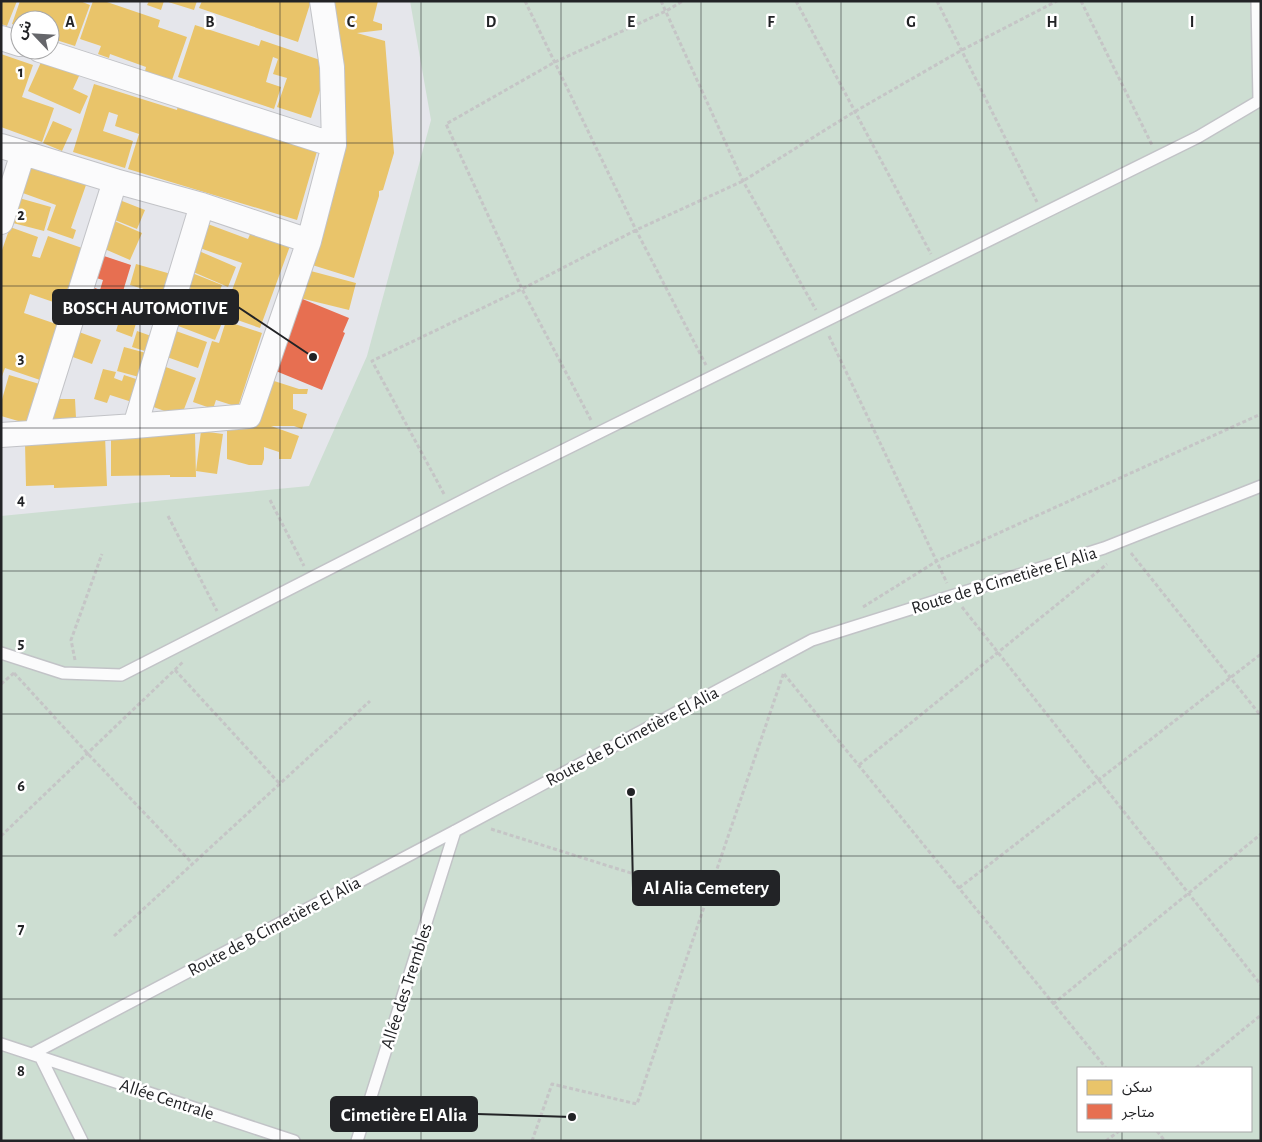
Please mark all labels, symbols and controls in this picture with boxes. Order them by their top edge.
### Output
north arrow [10,10,60,60]
text: A [65,14,75,30]
text: B [205,14,215,30]
text: C [347,14,356,30]
text: D [486,14,497,30]
text: E [627,14,635,30]
text: F [767,14,775,30]
text: G [906,14,916,30]
text: H [1046,14,1058,30]
text: I [1190,14,1194,30]
text: ش [14,18,35,42]
text: 1 [18,64,24,80]
text: 2 [17,207,25,223]
callout: BOSCH AUTOMOTIVE [53,290,238,324]
text: BOSCH AUTOMOTIVE [62,299,228,318]
text: 3 [18,350,25,366]
text: 4 [17,492,25,508]
street label: Route de B Cimetière El Alia [909,544,1099,618]
text: 5 [18,635,25,651]
street label: Route de B Cimetière El Alia [543,684,722,790]
text: 6 [17,778,25,794]
callout: Al Alia Cemetery [633,871,779,905]
street label: Route de B Cimetière El Alia [185,874,364,980]
text: Al Alia Cemetery [643,879,770,898]
text: 7 [18,921,25,937]
street label: Allée des Trembles [378,921,436,1051]
text: 8 [17,1063,25,1079]
legend [1077,1067,1252,1132]
street label: Allée Centrale [117,1076,216,1124]
text: سكن [1122,1080,1153,1096]
callout: Cimetière El Alia [331,1097,477,1131]
text: متاجر [1121,1105,1155,1121]
text: Cimetière El Alia [341,1106,467,1125]

